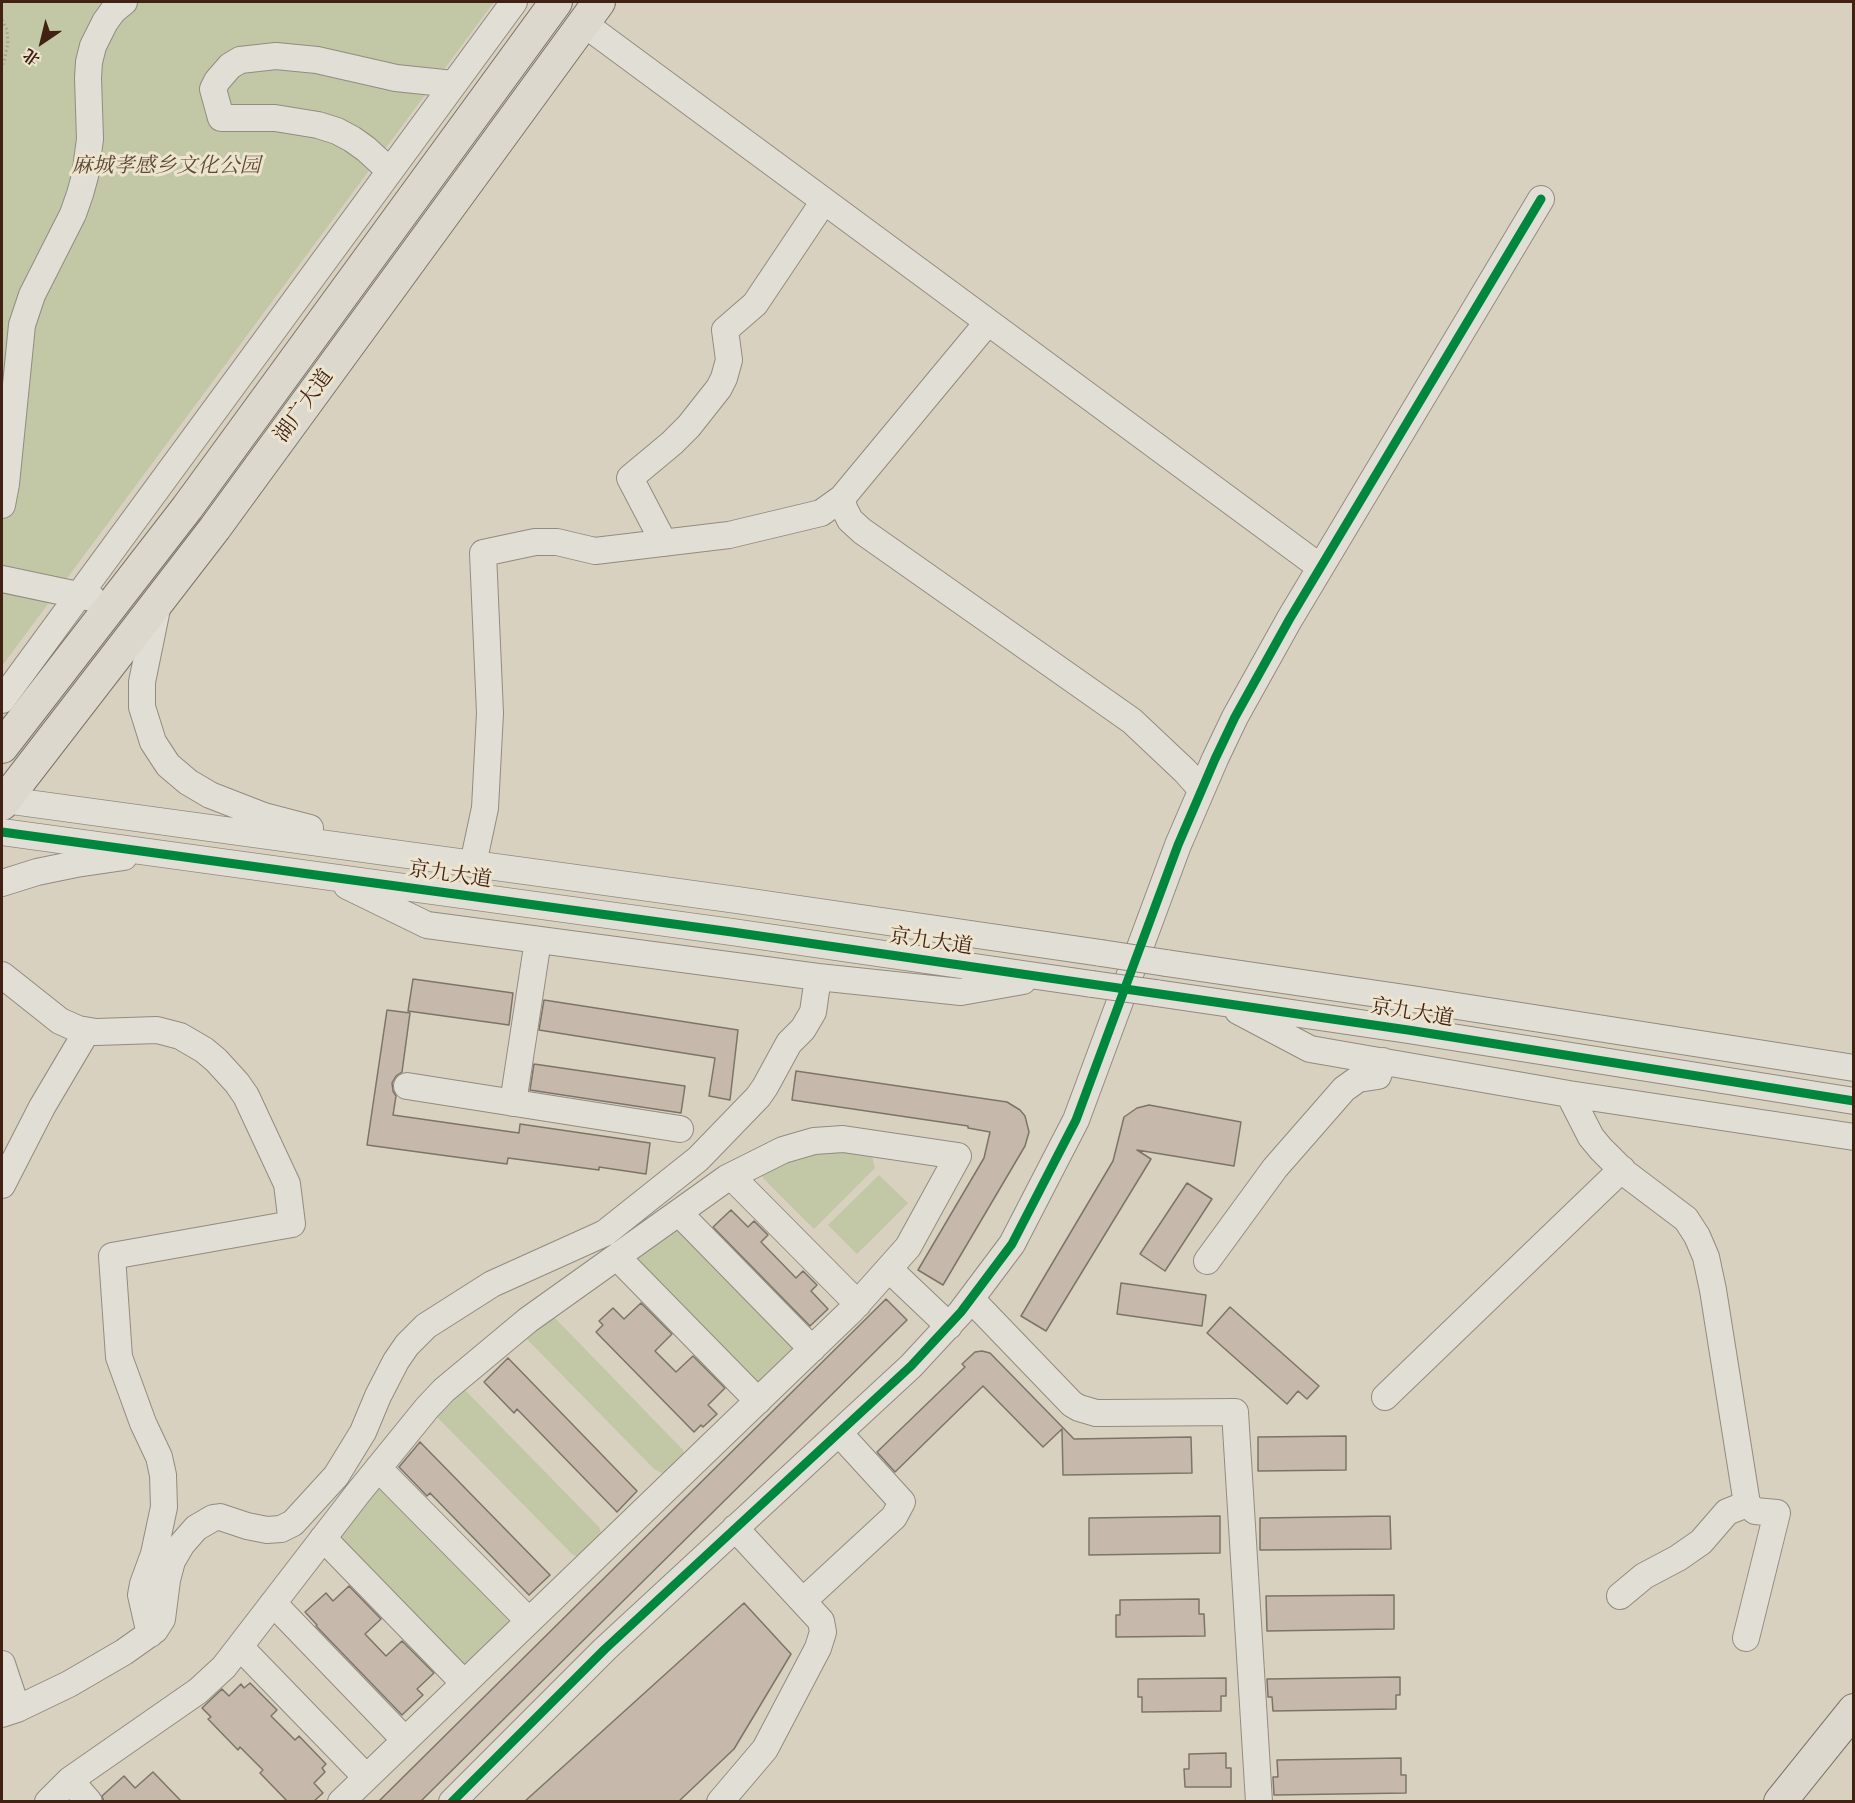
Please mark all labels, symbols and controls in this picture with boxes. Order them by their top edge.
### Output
north arrow [12,12,72,72]
text: 北 [19,44,44,70]
park label: 麻城孝感乡文化公园 [72,153,260,179]
street label: 湖广大道 [269,365,339,447]
street label: 京九大道 [407,857,493,893]
street label: 京九大道 [888,924,974,960]
street label: 京九大道 [1369,994,1455,1032]

